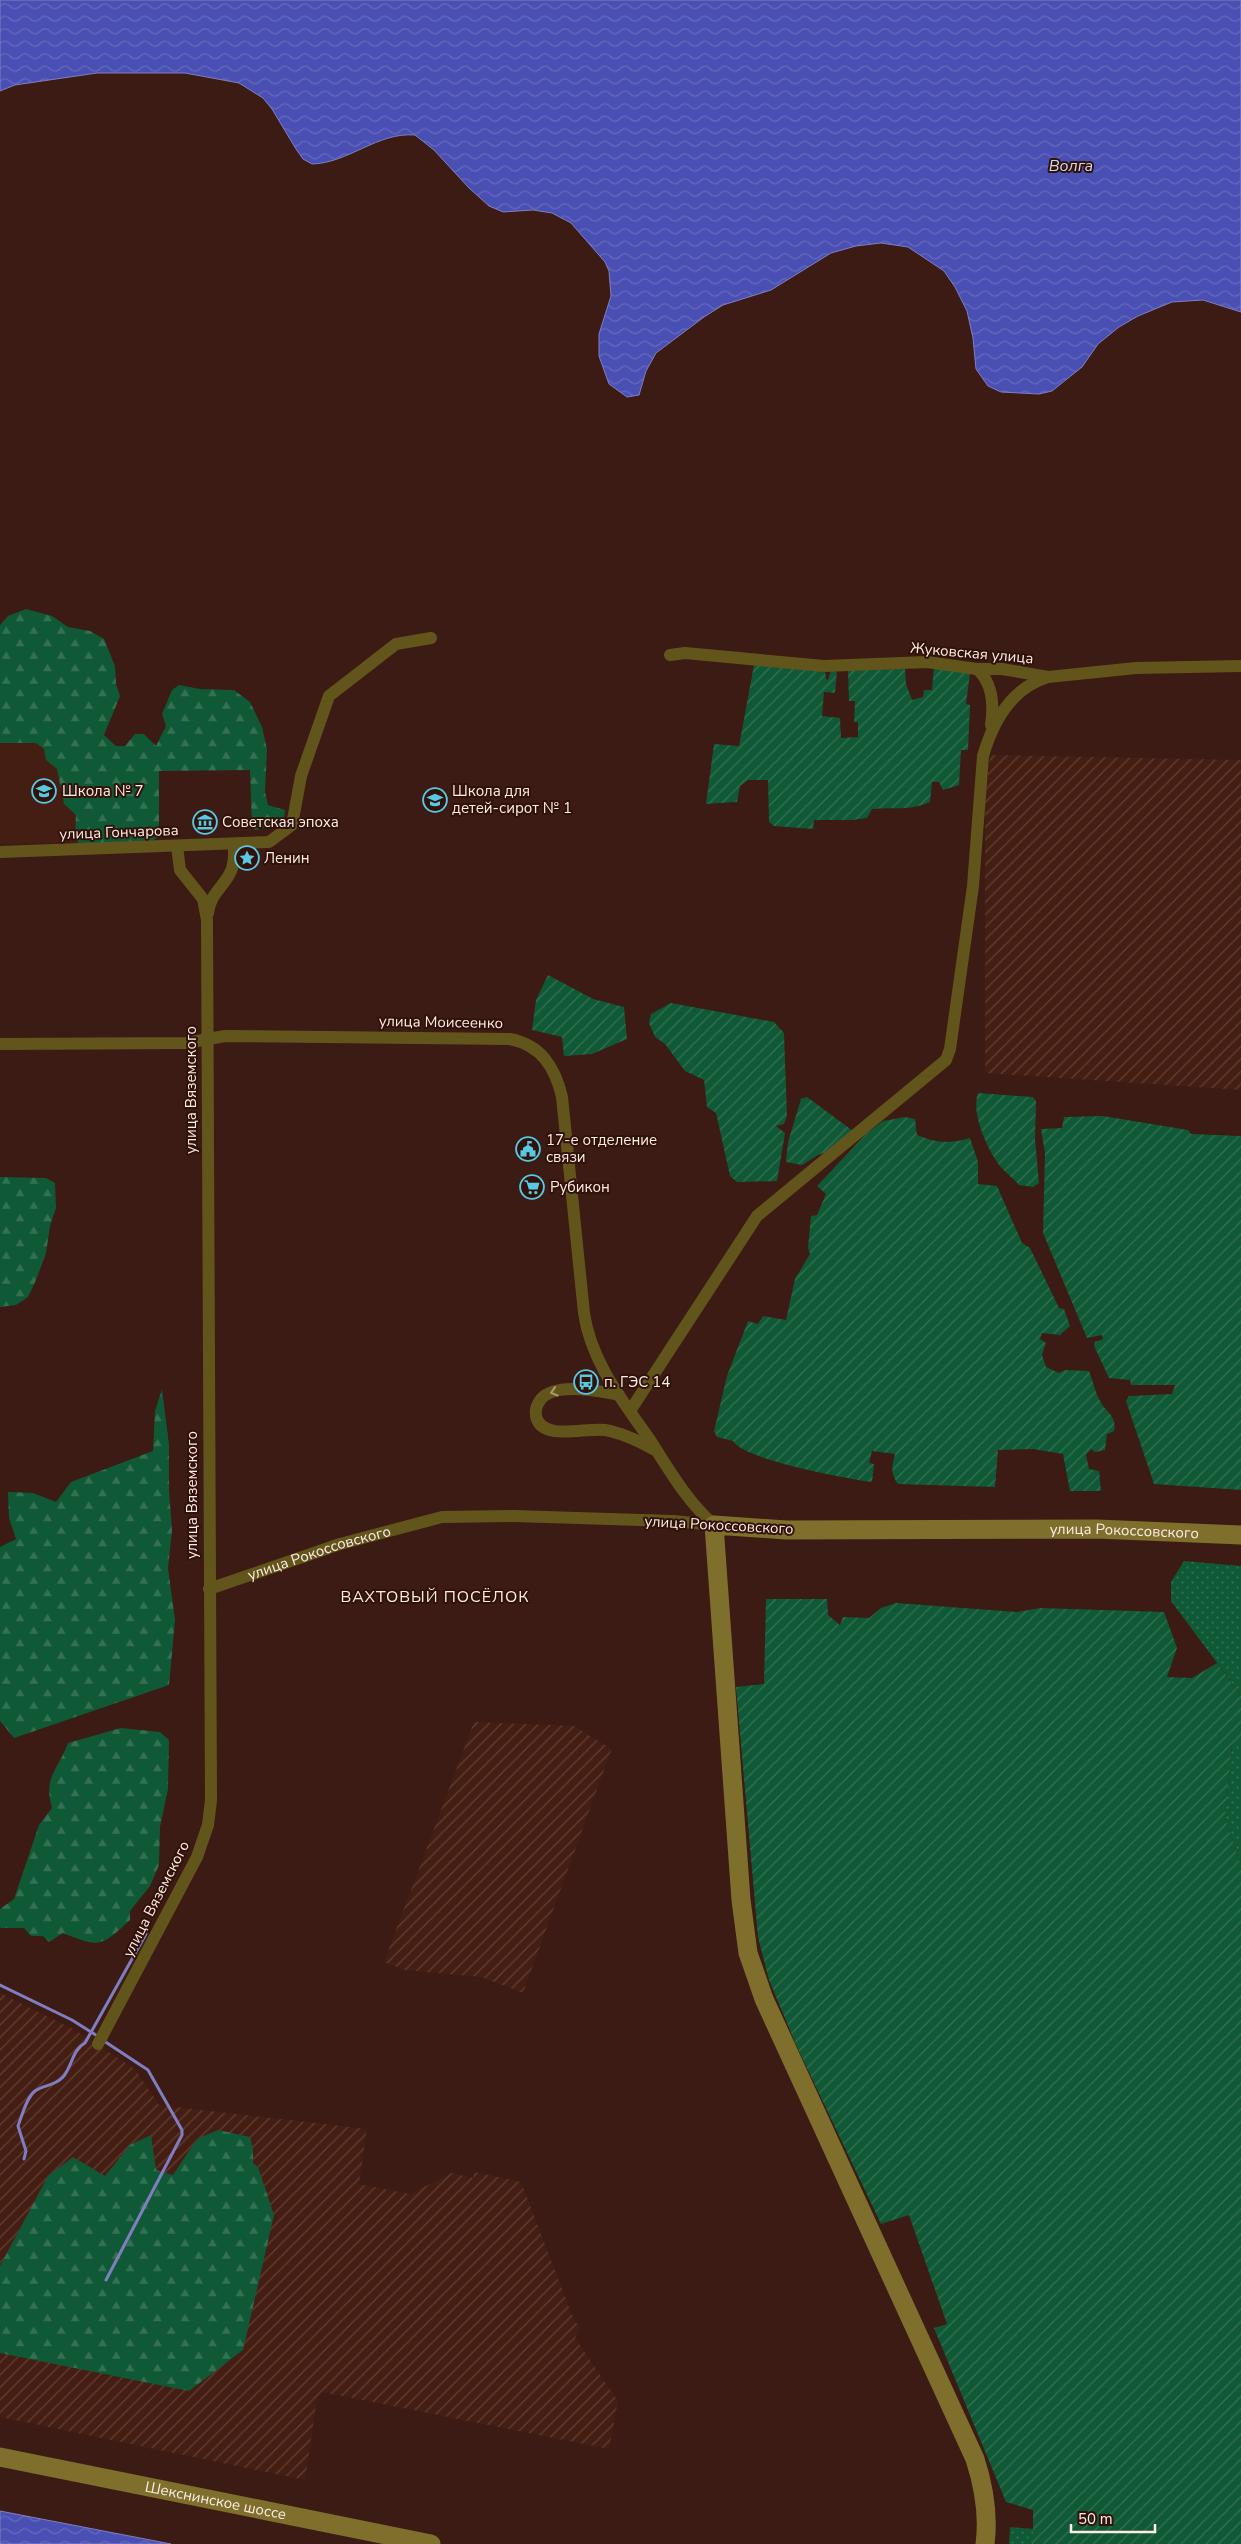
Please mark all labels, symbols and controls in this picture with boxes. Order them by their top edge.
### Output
water label: Волга [1049,155,1093,177]
street label: Жуковская улица [910,638,1034,668]
school or university icon: Школа № 7 [31,778,57,804]
place label: Школа № 7 [62,781,144,801]
place label: Школа для детей-сирот № 1 [452,781,572,818]
school or university icon: Школа для детей-сирот № 1 [422,787,448,813]
museum icon: Советская эпоха [192,809,218,835]
place label: Советская эпоха [222,812,339,832]
street label: улица Гончарова [59,820,179,844]
place icon: Ленин [234,845,260,871]
place label: Ленин [264,848,310,868]
street label: улица Моисеенко [379,1011,503,1033]
street label: улица Вяземского [181,1026,201,1154]
place label: 17-е отделение связи [546,1130,657,1167]
public building icon: 17-е отделение связи [515,1136,541,1162]
supermarket icon: Рубикон [519,1174,545,1200]
place label: Рубикон [550,1177,610,1197]
bus stop icon: п. ГЭС 14 [573,1369,599,1395]
place label: п. ГЭС 14 [604,1372,670,1392]
one-way arrow [550,1387,559,1397]
street label: улица Вяземского [182,1431,202,1559]
street label: улица Рокоссовского [644,1511,794,1539]
street label: улица Рокоссовского [1050,1519,1199,1543]
street label: улица Рокоссовского [245,1521,393,1585]
district label: ВАХТОВЫЙ ПОСЁЛОК [341,1586,530,1608]
street label: улица Вяземского [118,1837,194,1961]
street label: Шекснинское шоссе [143,2477,288,2525]
scale bar [1071,2502,1155,2534]
text: 50 m [1078,2509,1113,2529]

